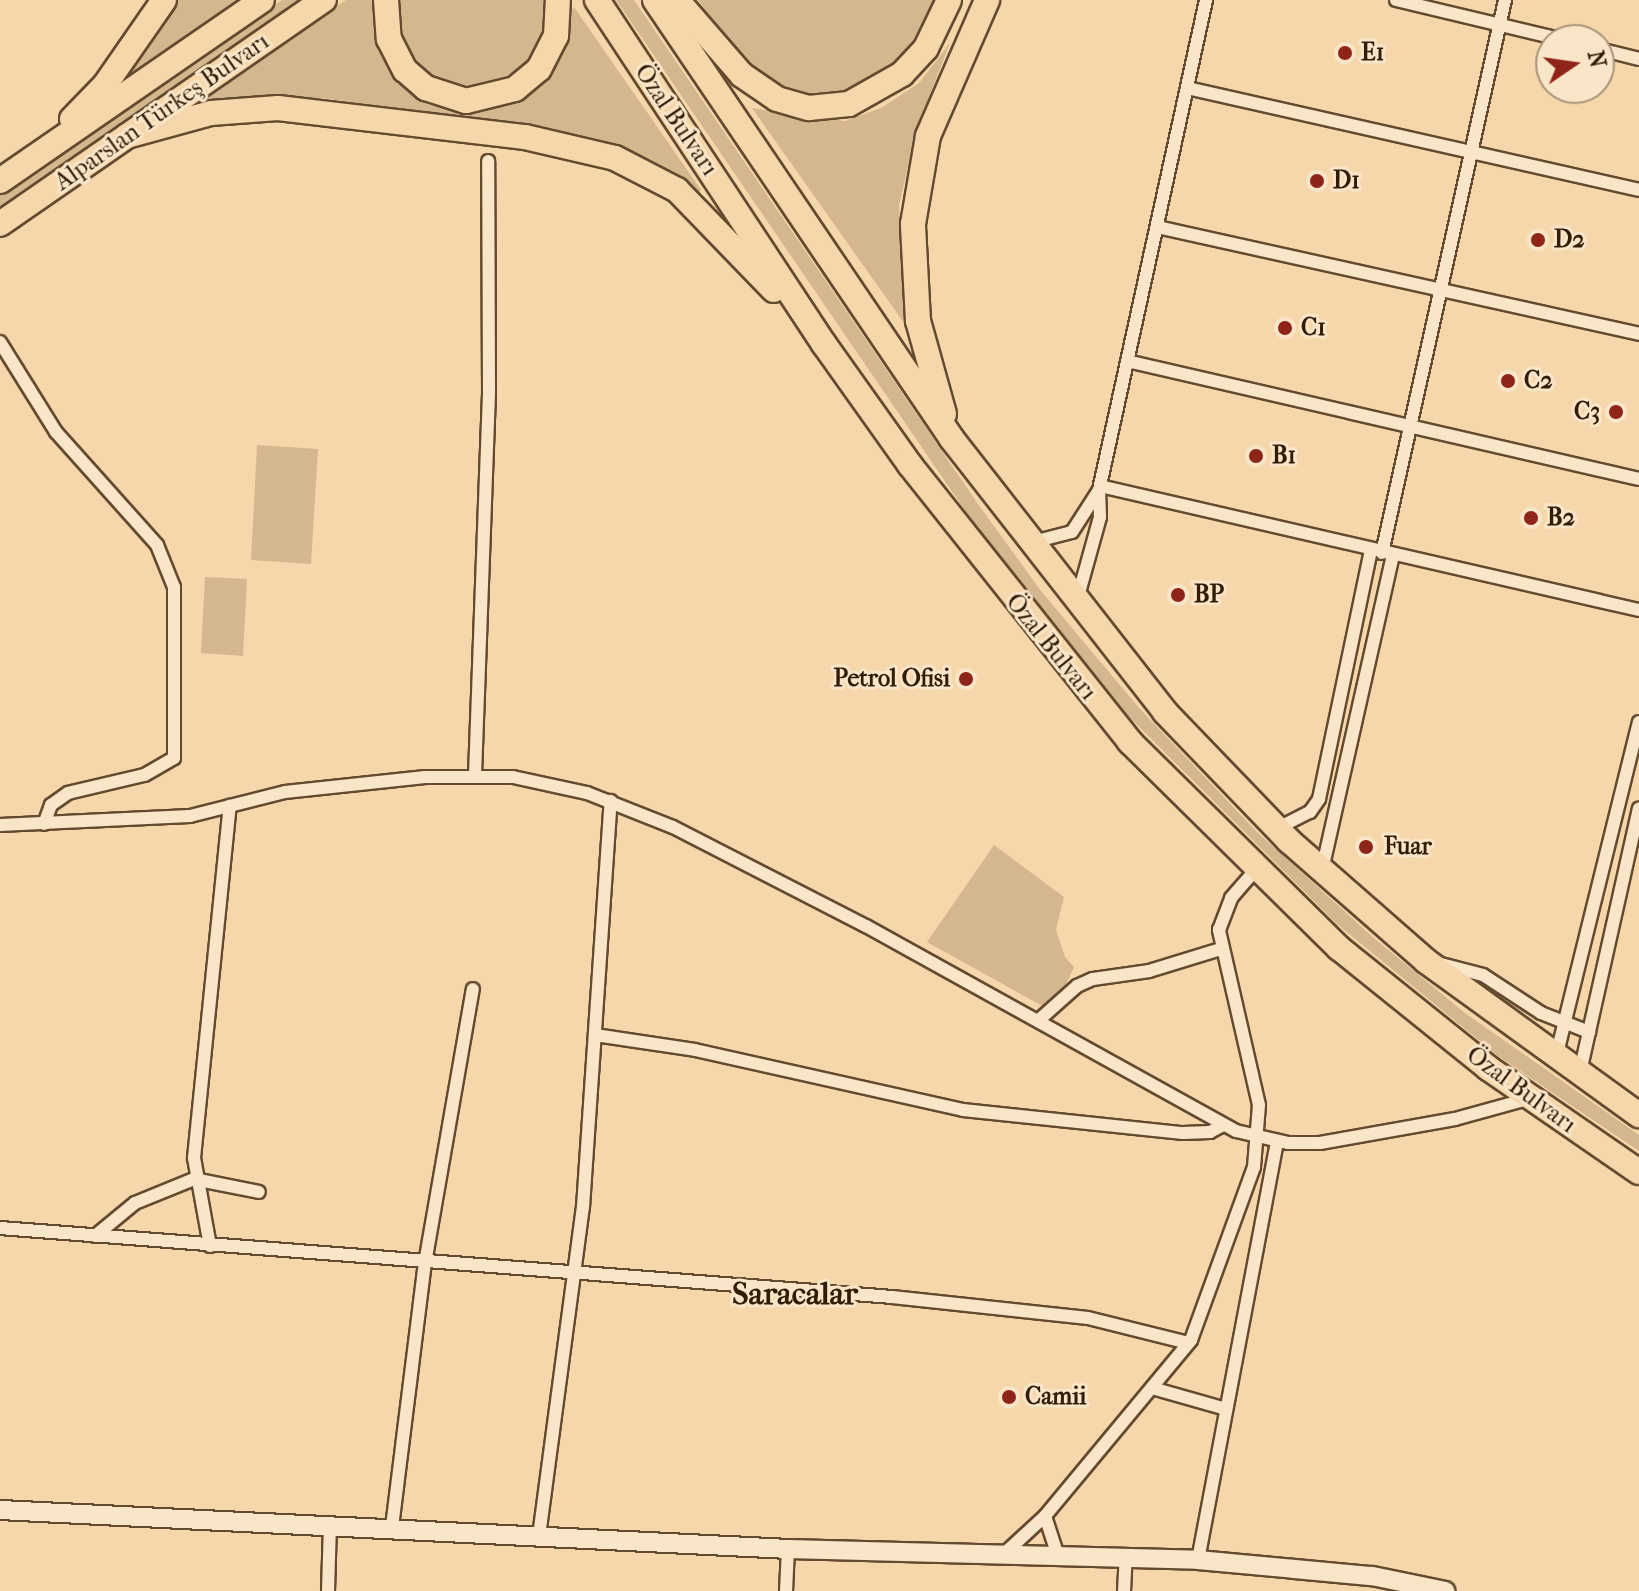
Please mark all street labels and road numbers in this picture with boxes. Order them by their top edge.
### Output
street label: Alparslan Türkeş Bulvarı [49,27,275,197]
street label: Özal Bulvarı [628,59,724,181]
street label: Özal Bulvarı [999,588,1103,706]
street label: Özal Bulvarı [1461,1041,1581,1139]

